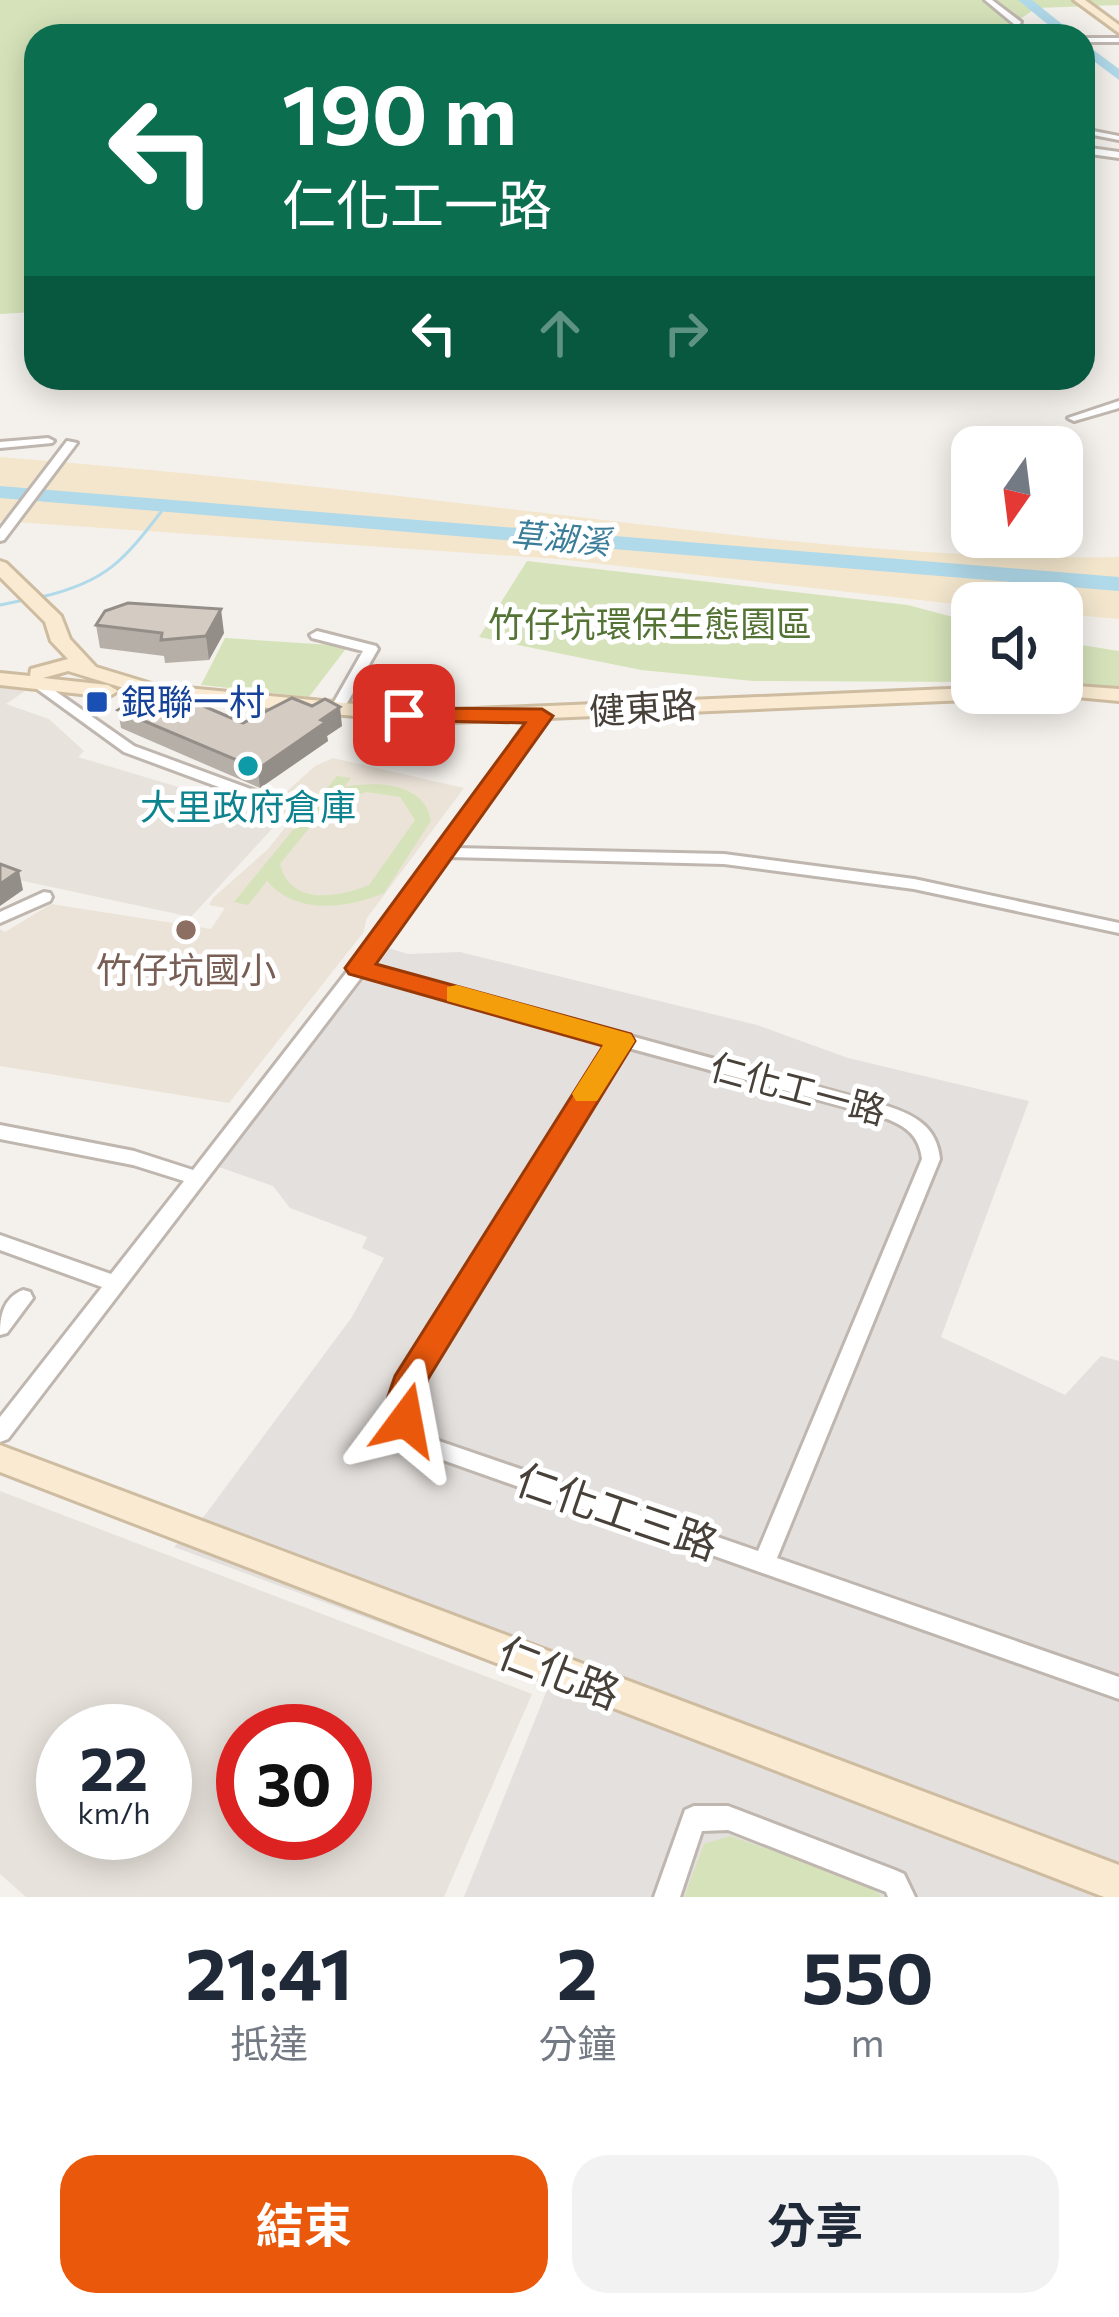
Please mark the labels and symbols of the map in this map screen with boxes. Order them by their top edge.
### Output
north arrow [951,426,1083,558]
water label: 草湖溪 [509,512,615,562]
park label: 竹仔坑環保生態園區 [488,600,812,644]
pin [353,664,455,766]
place label: 銀聯一村 [121,678,265,722]
street label: 健東路 [587,680,698,732]
marker: 銀聯一村 [84,689,110,715]
marker: 大里政府倉庫 [235,753,261,779]
place label: 大里政府倉庫 [140,783,356,827]
marker: 竹仔坑國小 [173,917,199,943]
place label: 竹仔坑國小 [96,946,276,990]
street label: 仁化工一路 [706,1043,891,1132]
position arrow [343,1357,469,1483]
street label: 仁化工三路 [510,1451,725,1569]
street label: 仁化路 [492,1624,628,1718]
speed limit sign: 30 [216,1704,372,1860]

